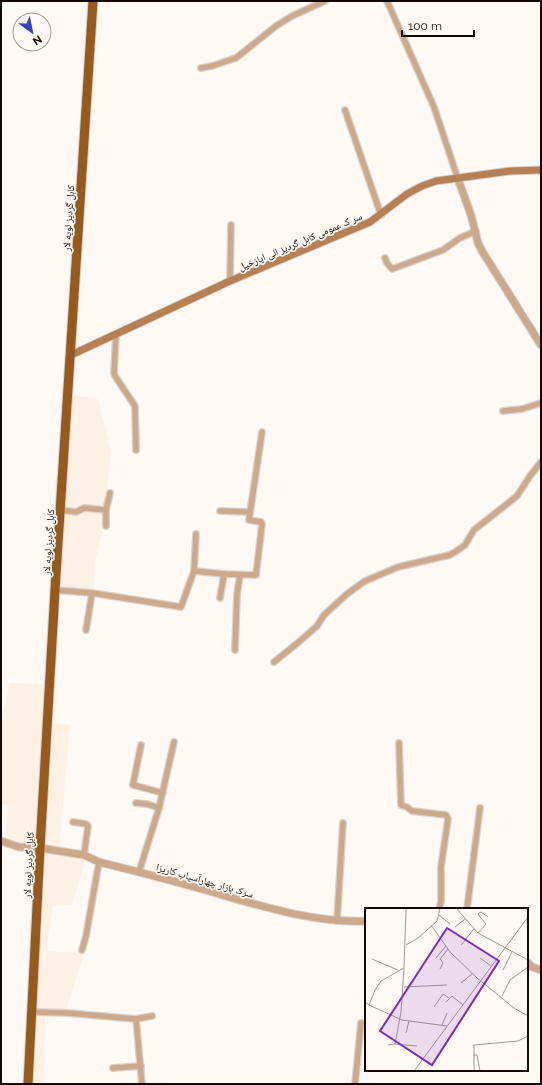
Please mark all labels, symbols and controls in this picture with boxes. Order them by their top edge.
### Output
north arrow [12,12,52,52]
scale bar [402,12,474,38]
text: 100 m [408,19,442,33]
text: N [30,32,44,48]
street label: کابل گردیز لویه لار [61,184,77,253]
street label: سر ک عمومی کابل گردیز الی ایازخیل [237,210,364,273]
street label: کابل گردیز لویه لار [41,508,57,577]
street label: کابل گردیز لویه لار [21,831,37,900]
street label: سرک بازار چهارآسیاب کاریزا [155,861,255,901]
inset map [365,908,528,1071]

